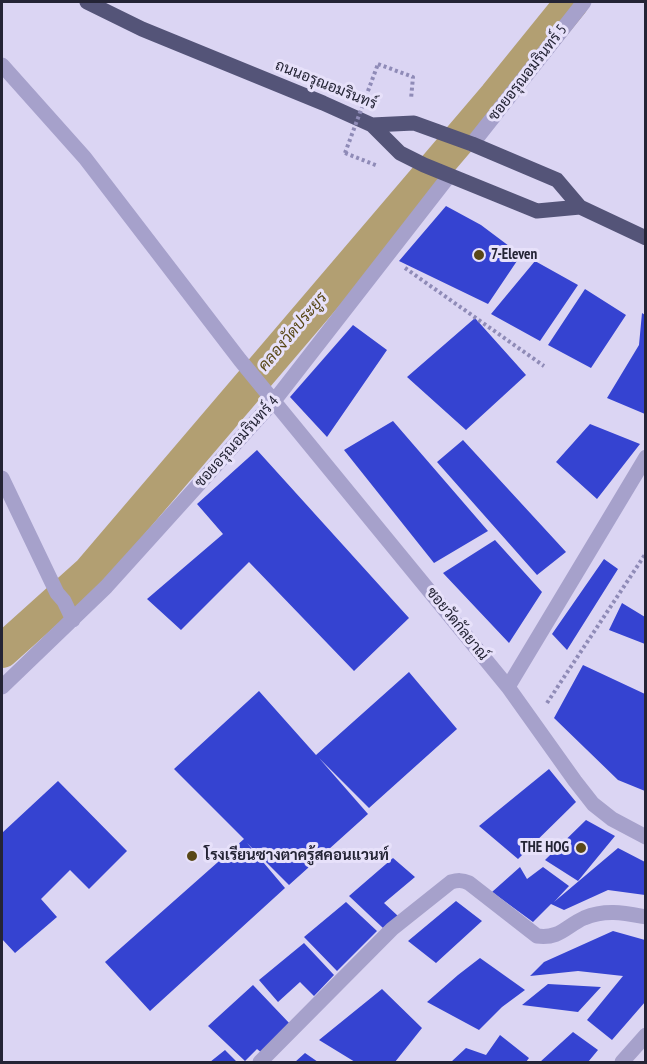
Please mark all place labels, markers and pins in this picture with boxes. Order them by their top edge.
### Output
place label: 7-Eleven [491,246,537,264]
marker: 7-Eleven [472,248,486,262]
place label: THE HOG [521,839,569,857]
marker: THE HOG [574,841,588,855]
place label: โรงเรียนซางตาครู้สคอนแวนท์ [204,847,389,865]
marker: โรงเรียนซางตาครู้สคอนแวนท์ [185,849,199,863]

